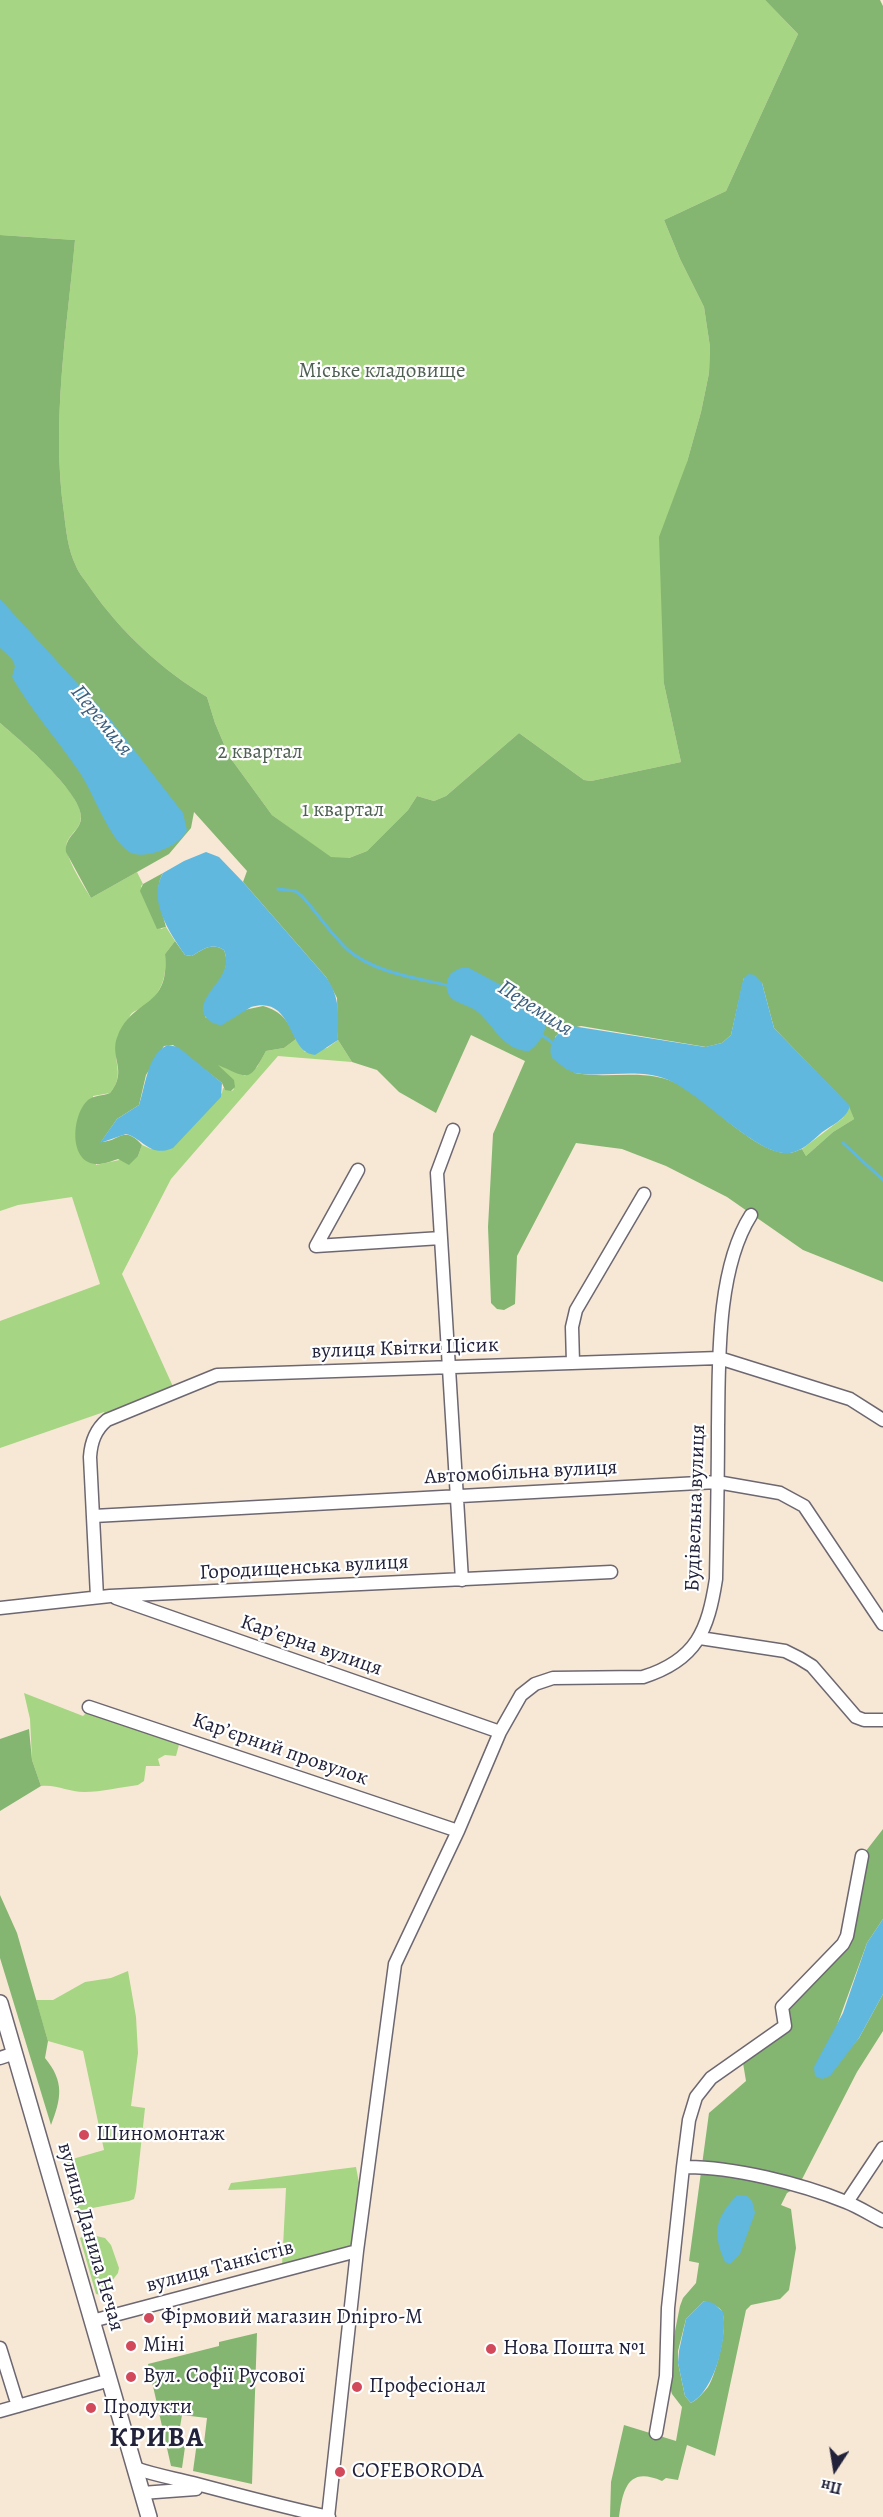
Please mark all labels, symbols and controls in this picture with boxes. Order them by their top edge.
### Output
park label: Міське кладовище [298,359,466,385]
water label: Перемиля [64,680,138,762]
park label: 2 квартал [217,740,303,766]
park label: 1 квартал [302,798,384,824]
water label: Перемиля [493,975,577,1043]
street label: вулиця Квітки Цісик [311,1333,499,1365]
street label: Будівельна вулиця [680,1424,712,1592]
street label: Автомобільна вулиця [424,1455,618,1491]
street label: Городищенська вулиця [199,1550,409,1586]
street label: Карʼєрна вулиця [237,1610,385,1682]
street label: Карʼєрний провулок [189,1708,371,1792]
place label: Шиномонтаж [96,2122,225,2148]
marker: Шиномонтаж [77,2128,91,2142]
street label: вулиця Данила Нечая [51,2140,129,2334]
street label: вулиця Танкістів [143,2235,297,2299]
place label: Фірмовий магазин Dnipro-M [161,2305,423,2331]
marker: Фірмовий магазин Dnipro-M [142,2311,156,2325]
place label: Міні [143,2333,185,2359]
place label: Нова Пошта №1 [503,2336,645,2362]
marker: Міні [124,2339,138,2353]
marker: Нова Пошта №1 [484,2342,498,2356]
place label: Вул. Софії Русової [143,2364,305,2390]
marker: Вул. Софії Русової [124,2370,138,2384]
place label: Професіонал [369,2374,486,2400]
marker: Професіонал [350,2380,364,2394]
place label: Продукти [103,2395,192,2421]
marker: Продукти [84,2401,98,2415]
district label: КРИВА [109,2423,205,2455]
north arrow [805,2439,865,2499]
place label: COFEBORODA [352,2459,484,2485]
marker: COFEBORODA [333,2465,347,2479]
text: Пн [819,2474,844,2500]

